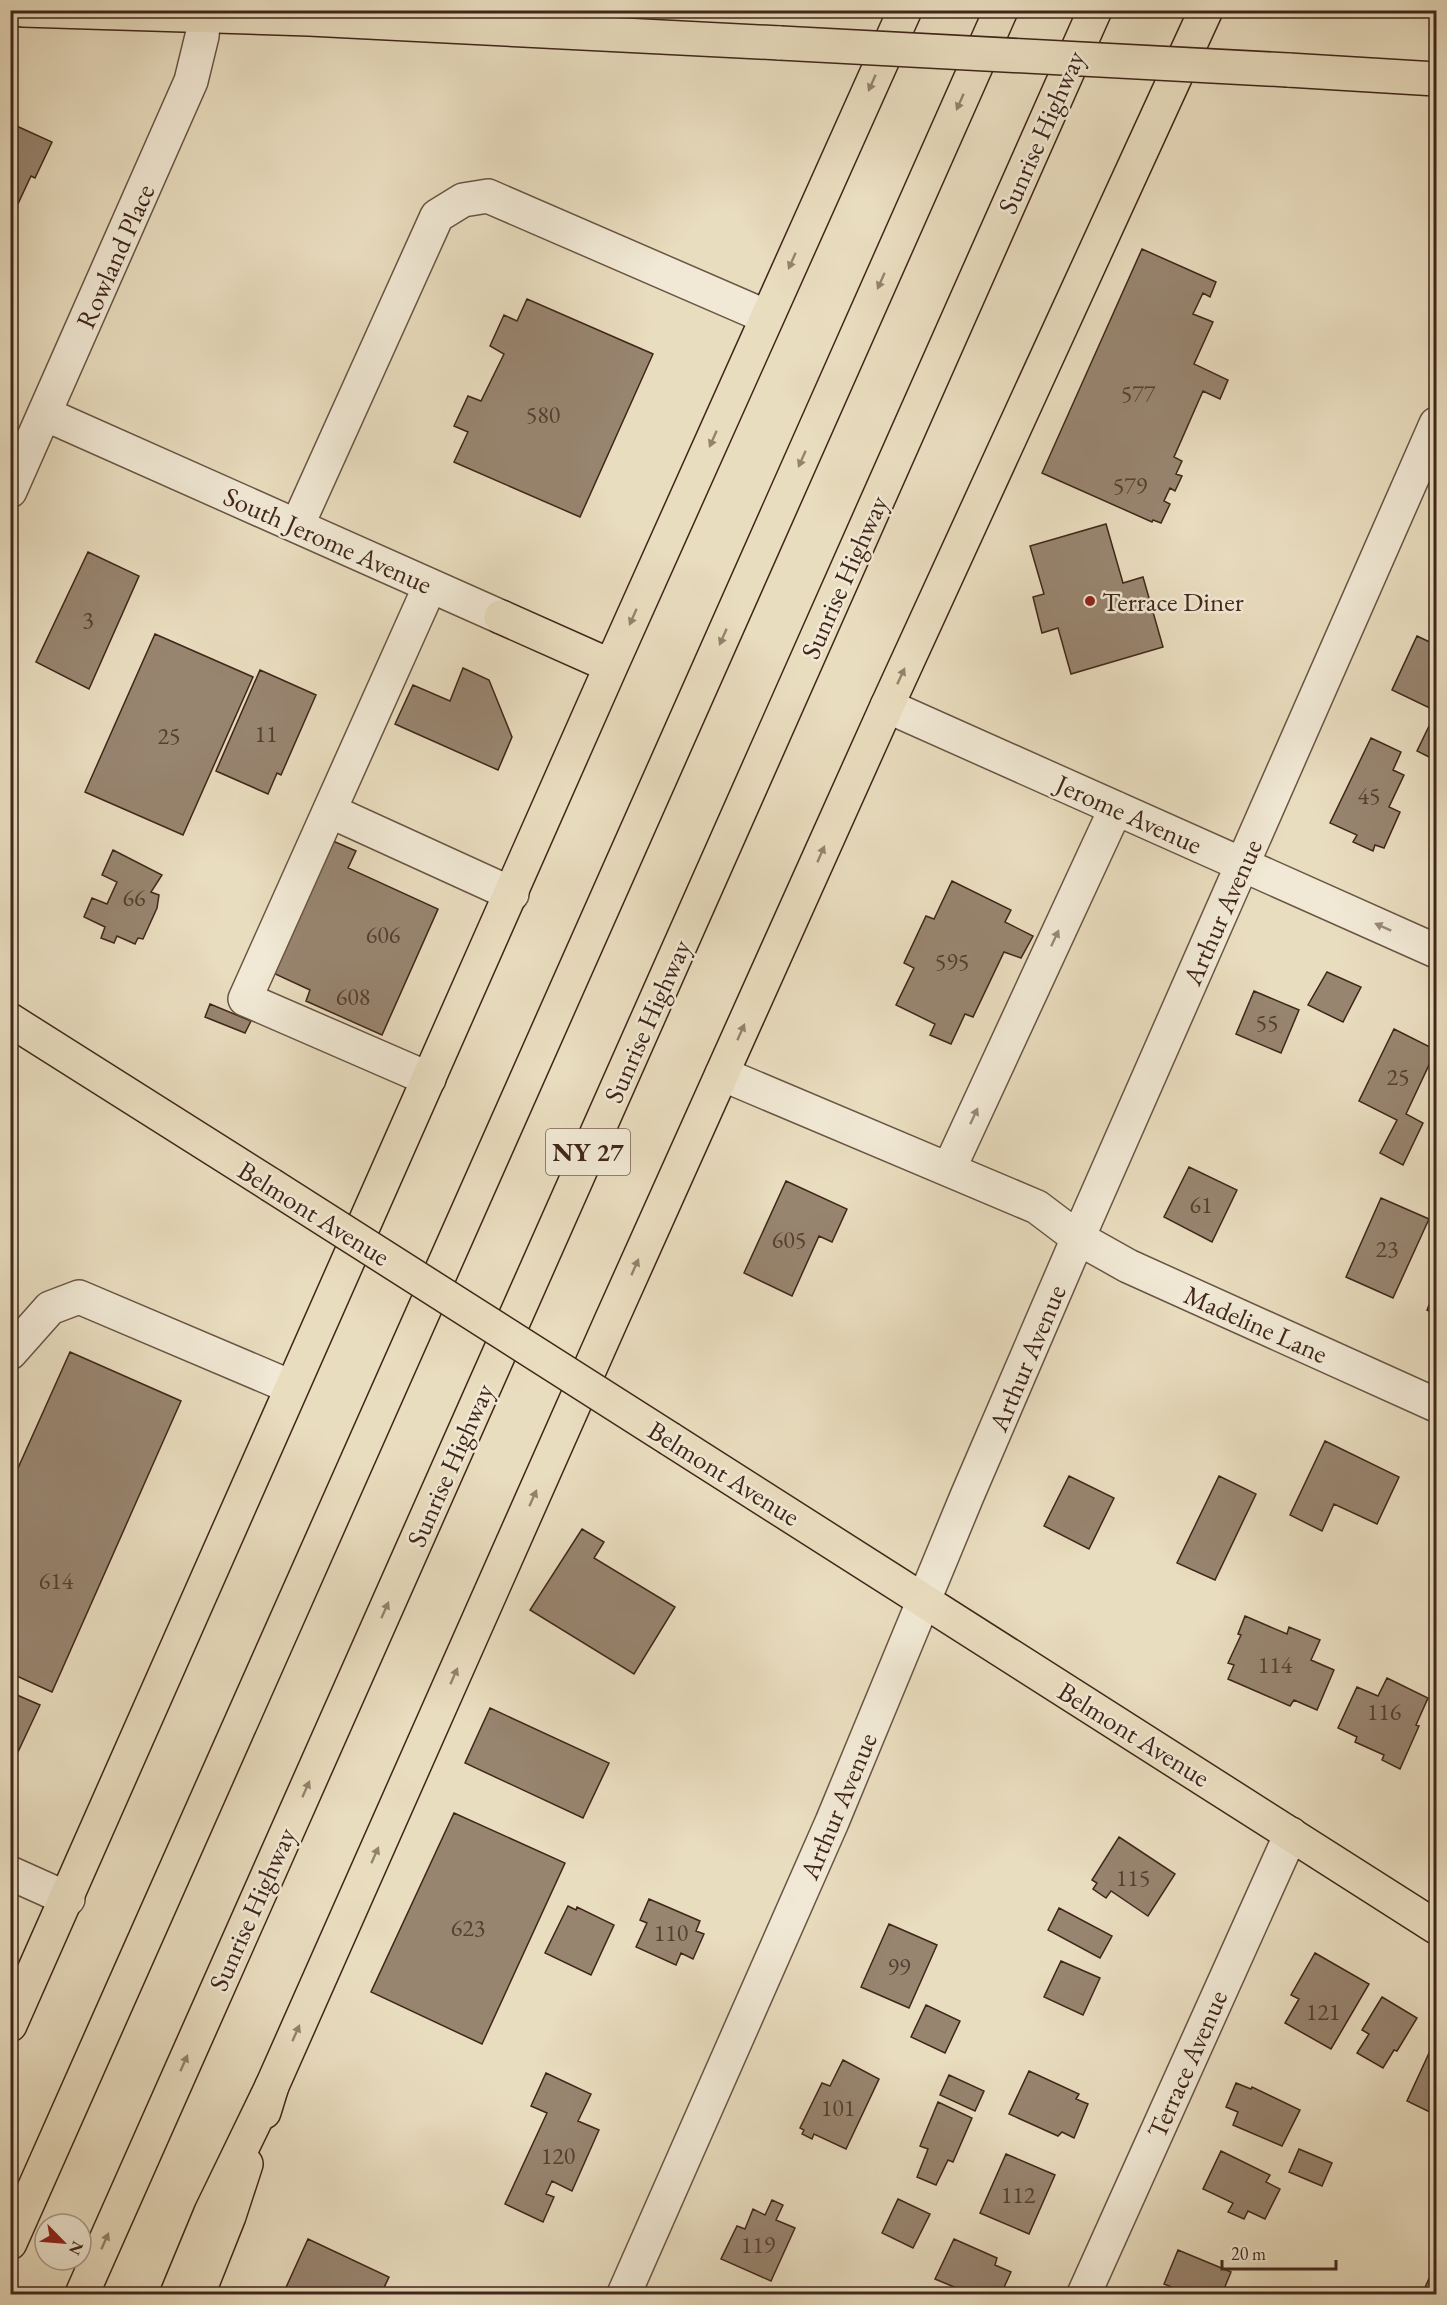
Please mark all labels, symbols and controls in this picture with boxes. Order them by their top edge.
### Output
street label: Sunrise Highway [989,45,1093,219]
one-way arrow [867,74,877,92]
one-way arrow [955,94,965,112]
street label: Rowland Place [68,178,162,334]
one-way arrow [787,252,797,270]
one-way arrow [876,272,886,290]
house number: 577 [1121,378,1156,409]
house number: 580 [526,399,560,430]
one-way arrow [708,430,717,447]
one-way arrow [797,450,807,468]
house number: 579 [1113,470,1148,501]
street label: South Jerome Avenue [218,478,438,602]
street label: Sunrise Highway [792,490,896,664]
place label: Terrace Diner [1102,584,1244,619]
marker: Terrace Diner [1083,594,1097,608]
house number: 3 [82,604,94,635]
one-way arrow [628,608,638,626]
one-way arrow [718,629,728,647]
one-way arrow [896,668,905,685]
house number: 11 [254,718,278,749]
house number: 25 [157,720,181,751]
street label: Jerome Avenue [1049,765,1208,862]
house number: 45 [1357,780,1381,811]
street label: Arthur Avenue [1174,834,1270,991]
one-way arrow [816,846,825,863]
house number: 66 [122,882,146,913]
house number: 606 [366,919,400,950]
one-way arrow [1374,922,1392,931]
one-way arrow [1050,930,1059,947]
street label: Sunrise Highway [595,934,699,1108]
house number: 595 [935,946,969,977]
house number: 608 [336,981,370,1012]
house number: 55 [1255,1007,1279,1038]
one-way arrow [736,1023,746,1041]
house number: 25 [1386,1061,1410,1092]
one-way arrow [969,1107,978,1124]
road number: NY 27 [546,1129,630,1175]
street label: Belmont Avenue [231,1152,397,1274]
house number: 61 [1189,1189,1213,1220]
house number: 605 [772,1224,806,1255]
house number: 23 [1375,1233,1399,1264]
one-way arrow [630,1258,640,1276]
street label: Madeline Lane [1179,1277,1333,1371]
street label: Arthur Avenue [980,1279,1074,1438]
street label: Sunrise Highway [398,1378,502,1552]
street label: Belmont Avenue [641,1412,807,1534]
one-way arrow [528,1489,538,1507]
house number: 614 [39,1565,74,1596]
one-way arrow [380,1601,390,1619]
house number: 114 [1258,1649,1293,1680]
one-way arrow [449,1667,459,1685]
street label: Belmont Avenue [1051,1673,1217,1795]
house number: 116 [1367,1696,1401,1727]
street label: Arthur Avenue [791,1727,885,1886]
one-way arrow [301,1779,311,1797]
street label: Sunrise Highway [200,1822,304,1996]
one-way arrow [370,1845,380,1863]
house number: 115 [1116,1862,1150,1893]
house number: 623 [451,1912,485,1943]
house number: 110 [654,1917,688,1948]
house number: 99 [887,1951,911,1982]
street label: Terrace Avenue [1139,1984,1235,2144]
house number: 121 [1306,1996,1340,2027]
one-way arrow [292,2024,301,2042]
one-way arrow [180,2054,189,2071]
house number: 101 [821,2092,855,2123]
house number: 120 [541,2140,575,2171]
house number: 112 [1001,2179,1036,2210]
north arrow [33,2212,93,2272]
house number: 119 [741,2229,776,2260]
one-way arrow [101,2232,111,2250]
scale bar [1222,2233,1336,2271]
text: N [64,2238,88,2258]
text: 20 m [1231,2242,1266,2265]

